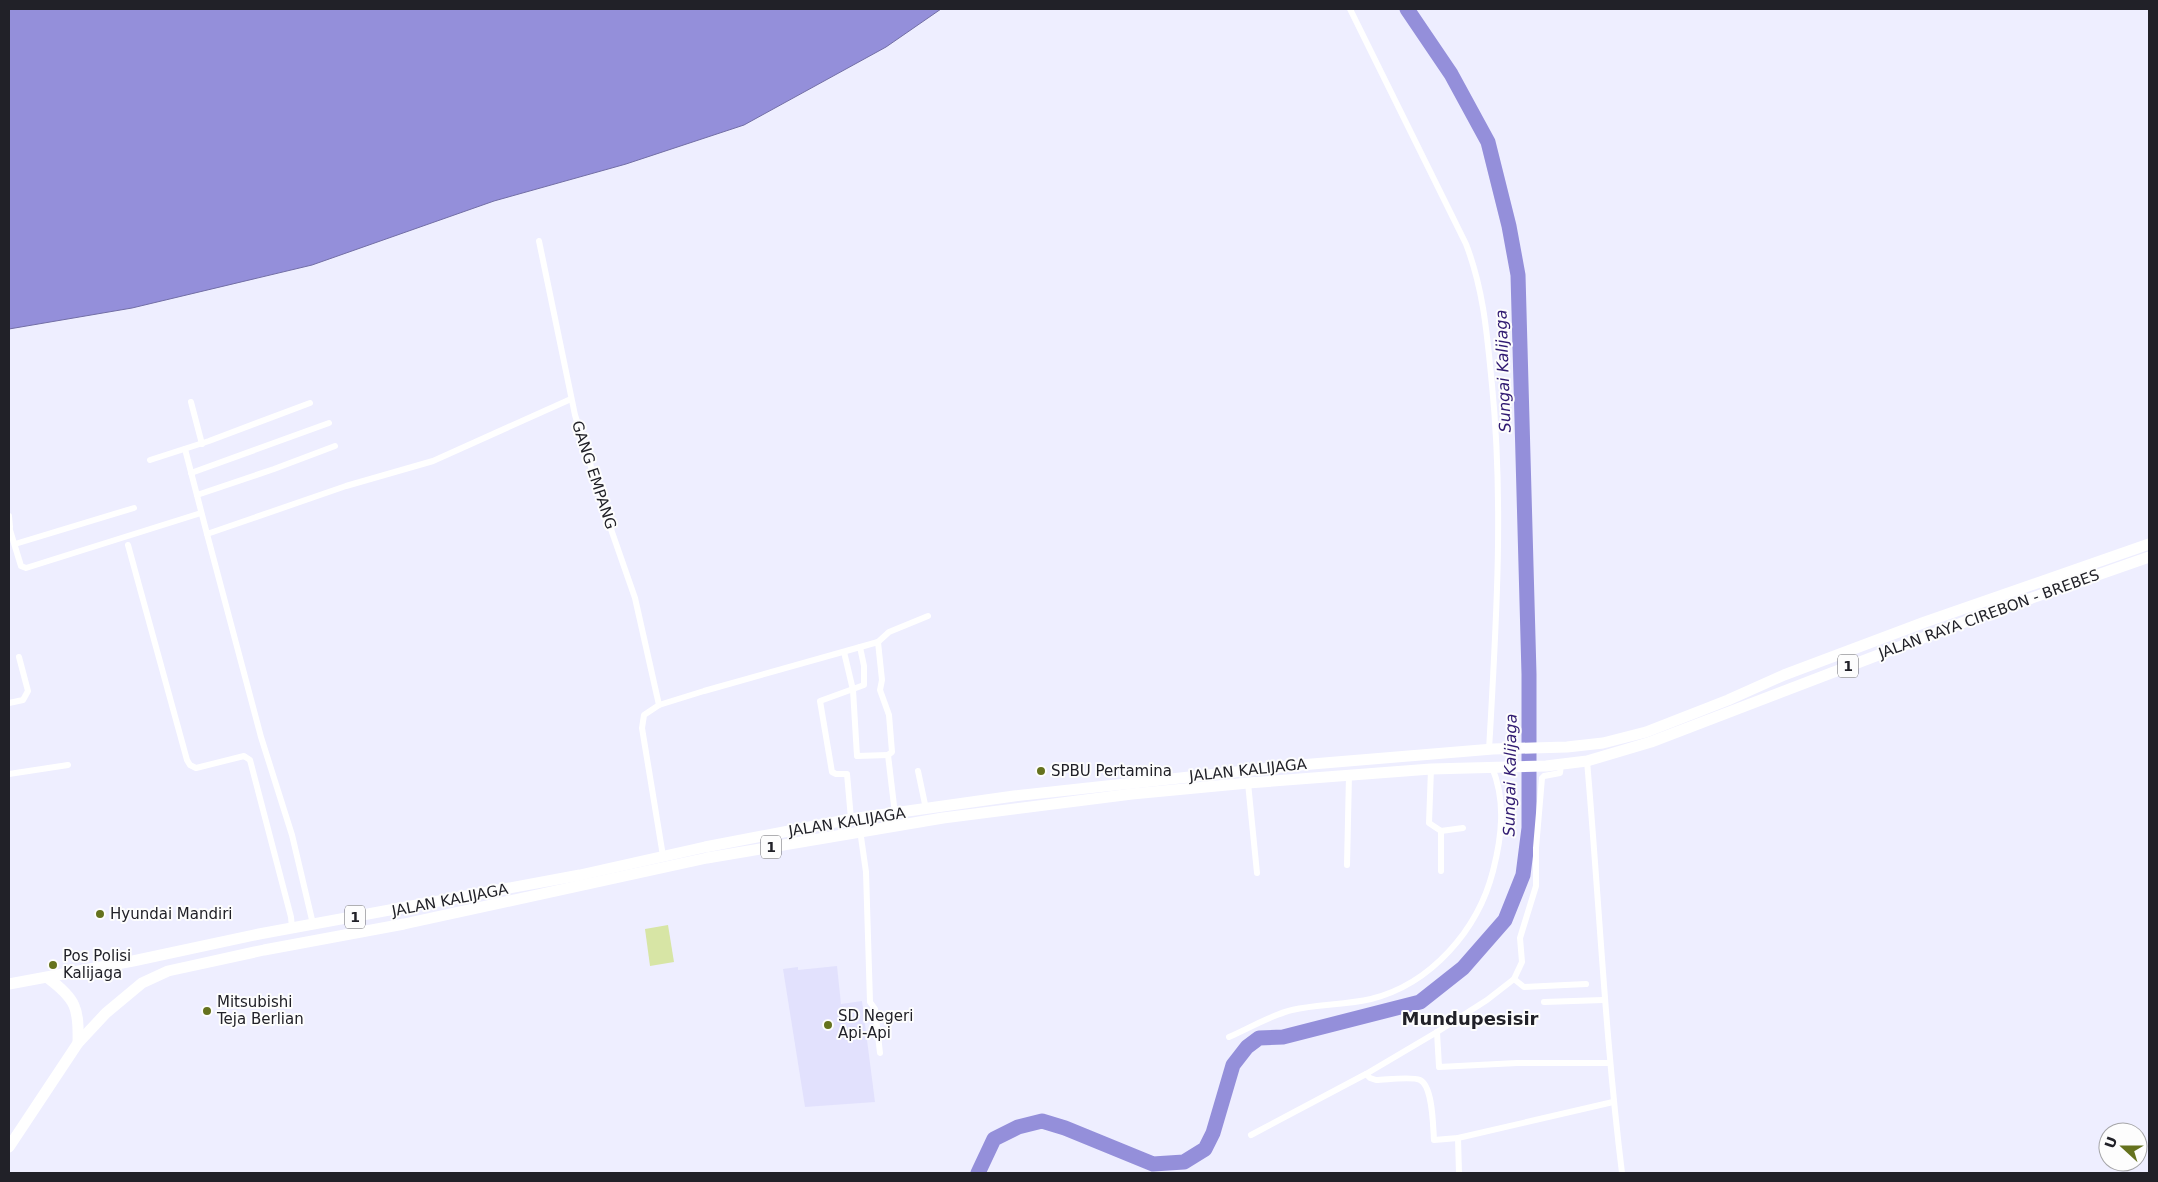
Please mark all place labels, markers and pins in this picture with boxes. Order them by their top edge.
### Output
place label: SPBU Pertamina [1051,762,1172,780]
marker: SPBU Pertamina [1035,765,1047,777]
place label: Hyundai Mandiri [110,905,232,923]
marker: Hyundai Mandiri [94,908,106,920]
place label: Pos Polisi Kalijaga [63,947,131,982]
marker: Pos Polisi Kalijaga [47,959,59,971]
place label: Mitsubishi Teja Berlian [216,993,304,1028]
marker: Mitsubishi Teja Berlian [201,1005,213,1017]
place label: SD Negeri Api-Api [838,1007,913,1042]
marker: SD Negeri Api-Api [822,1019,834,1031]

